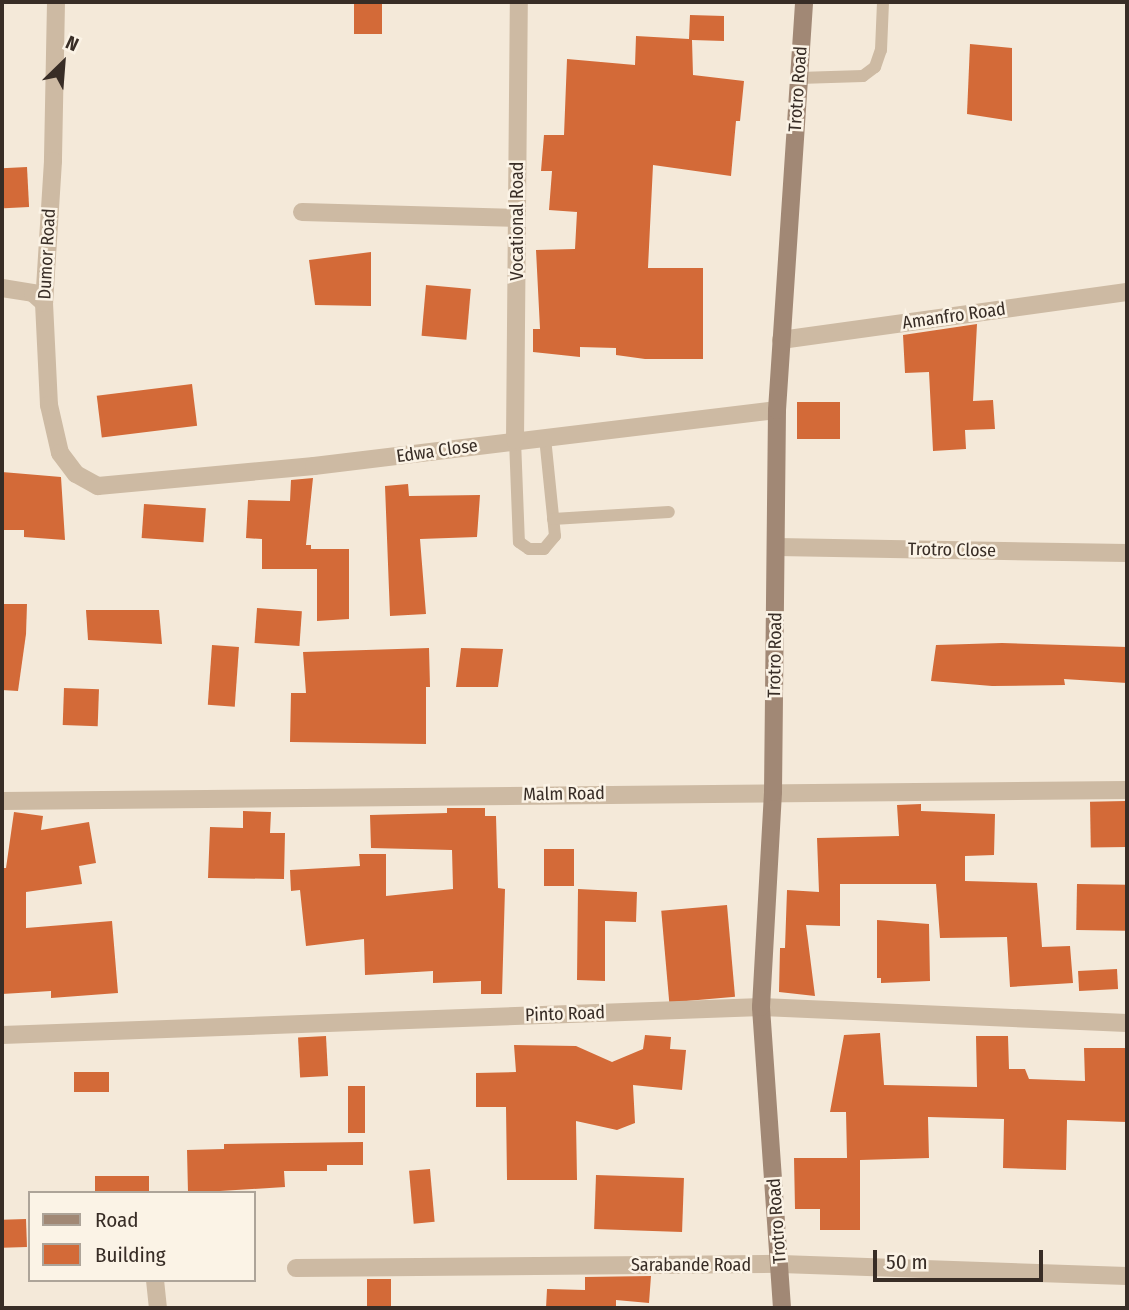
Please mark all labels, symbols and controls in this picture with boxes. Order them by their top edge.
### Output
north arrow [28,28,98,98]
text: N [62,31,82,56]
street label: Trotro Road [784,45,812,133]
street label: Vocational Road [506,162,528,280]
street label: Dumor Road [34,208,60,300]
street label: Amanfro Road [901,298,1007,334]
street label: Edwa Close [395,435,479,467]
street label: Trotro Close [908,538,996,562]
street label: Trotro Road [763,612,787,698]
street label: Malm Road [523,782,605,806]
street label: Pinto Road [525,1002,605,1026]
street label: Trotro Road [763,1177,791,1265]
legend [28,1191,256,1282]
text: Road [95,1207,139,1233]
scale bar [877,1236,1047,1280]
text: Building [95,1242,166,1268]
text: 50 m [886,1249,928,1275]
street label: Sarabande Road [631,1254,751,1276]

